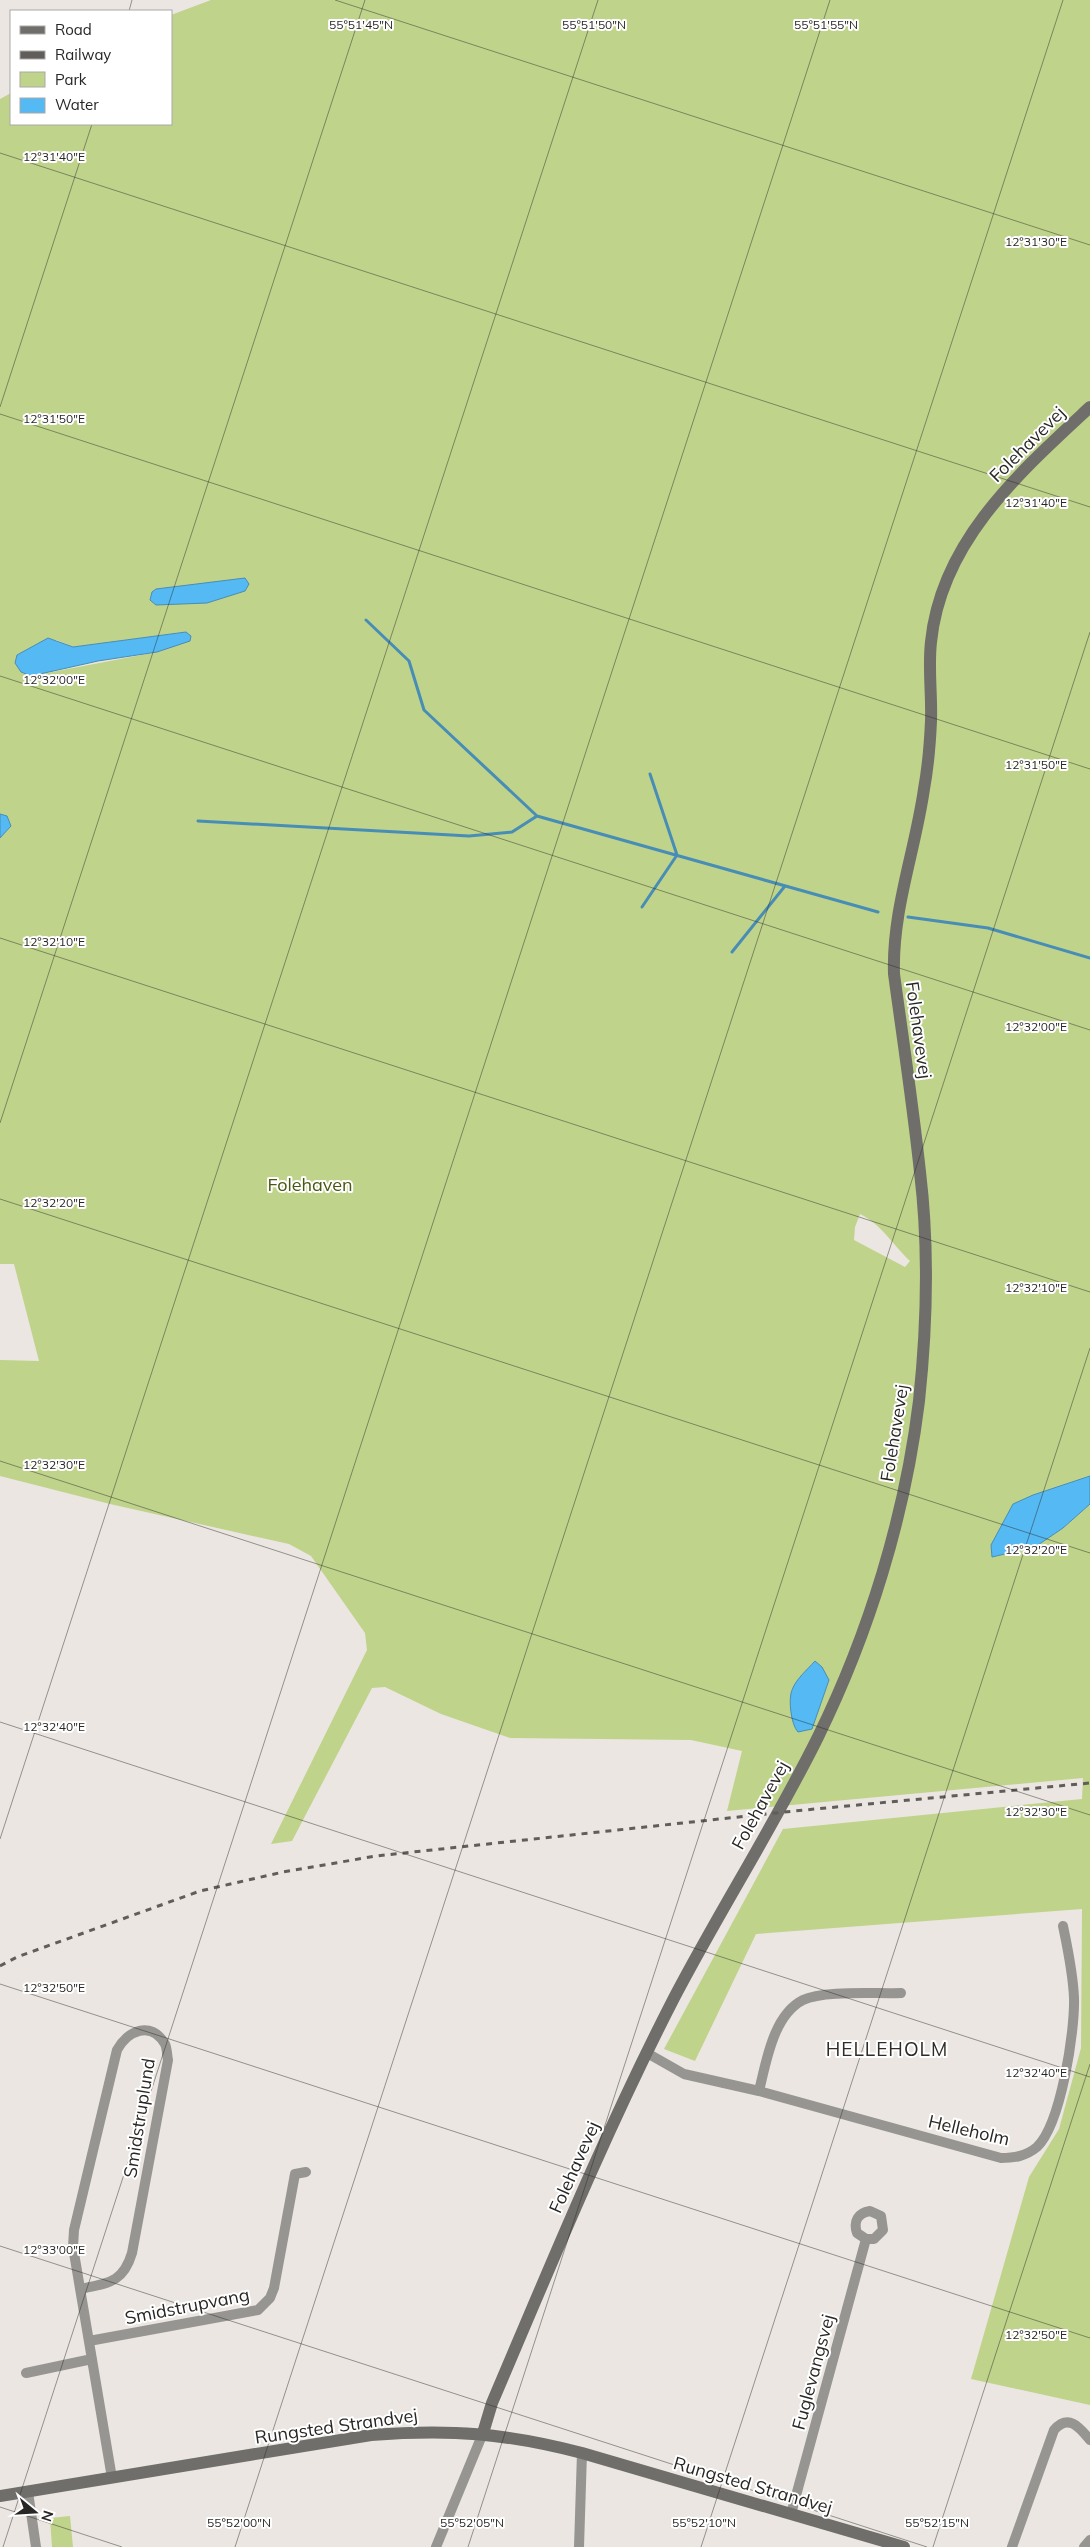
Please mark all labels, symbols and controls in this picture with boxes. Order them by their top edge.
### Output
legend [10,10,172,125]
text: 55°51'45"N [329,17,393,32]
text: 55°51'50"N [562,17,626,32]
text: 55°51'55"N [794,17,858,32]
text: Road [55,20,92,39]
text: Railway [55,45,111,64]
text: Park [55,70,87,89]
text: Water [55,95,99,114]
text: 12°31'40"E [23,149,85,164]
text: 12°31'30"E [1005,234,1067,249]
street label: Folehavevej [984,401,1070,487]
text: 12°31'50"E [23,411,85,426]
text: 12°31'40"E [1005,495,1067,510]
text: 12°32'00"E [23,672,85,687]
text: 12°31'50"E [1005,757,1067,772]
text: 12°32'10"E [23,934,85,949]
street label: Folehavevej [901,980,937,1080]
text: 12°32'00"E [1005,1019,1067,1034]
park label: Folehaven [267,1173,353,1196]
text: 12°32'20"E [23,1195,85,1210]
text: 12°32'10"E [1005,1280,1067,1295]
street label: Folehavevej [875,1383,913,1483]
text: 12°32'30"E [23,1457,85,1472]
text: 12°32'20"E [1005,1542,1067,1557]
text: 12°32'40"E [23,1719,85,1734]
street label: Folehavevej [726,1757,794,1853]
text: 12°32'30"E [1005,1804,1067,1819]
text: 12°32'50"E [23,1980,85,1995]
district label: HELLEHOLM [826,2037,948,2061]
street label: Smidstruplund [118,2056,160,2180]
text: 12°32'40"E [1005,2065,1067,2080]
street label: Helleholm [926,2109,1012,2151]
street label: Folehavevej [544,2118,604,2216]
text: 12°33'00"E [23,2242,85,2257]
street label: Smidstrupvang [123,2283,251,2329]
street label: Fuglevangsvej [786,2312,840,2432]
text: 12°32'50"E [1005,2327,1067,2342]
street label: Rungsted Strandvej [253,2403,419,2449]
street label: Rungsted Strandvej [671,2451,835,2519]
north arrow [10,2487,60,2537]
text: N [37,2508,58,2524]
text: 55°52'00"N [207,2515,271,2530]
text: 55°52'05"N [440,2515,504,2530]
text: 55°52'10"N [672,2515,736,2530]
text: 55°52'15"N [905,2515,969,2530]

